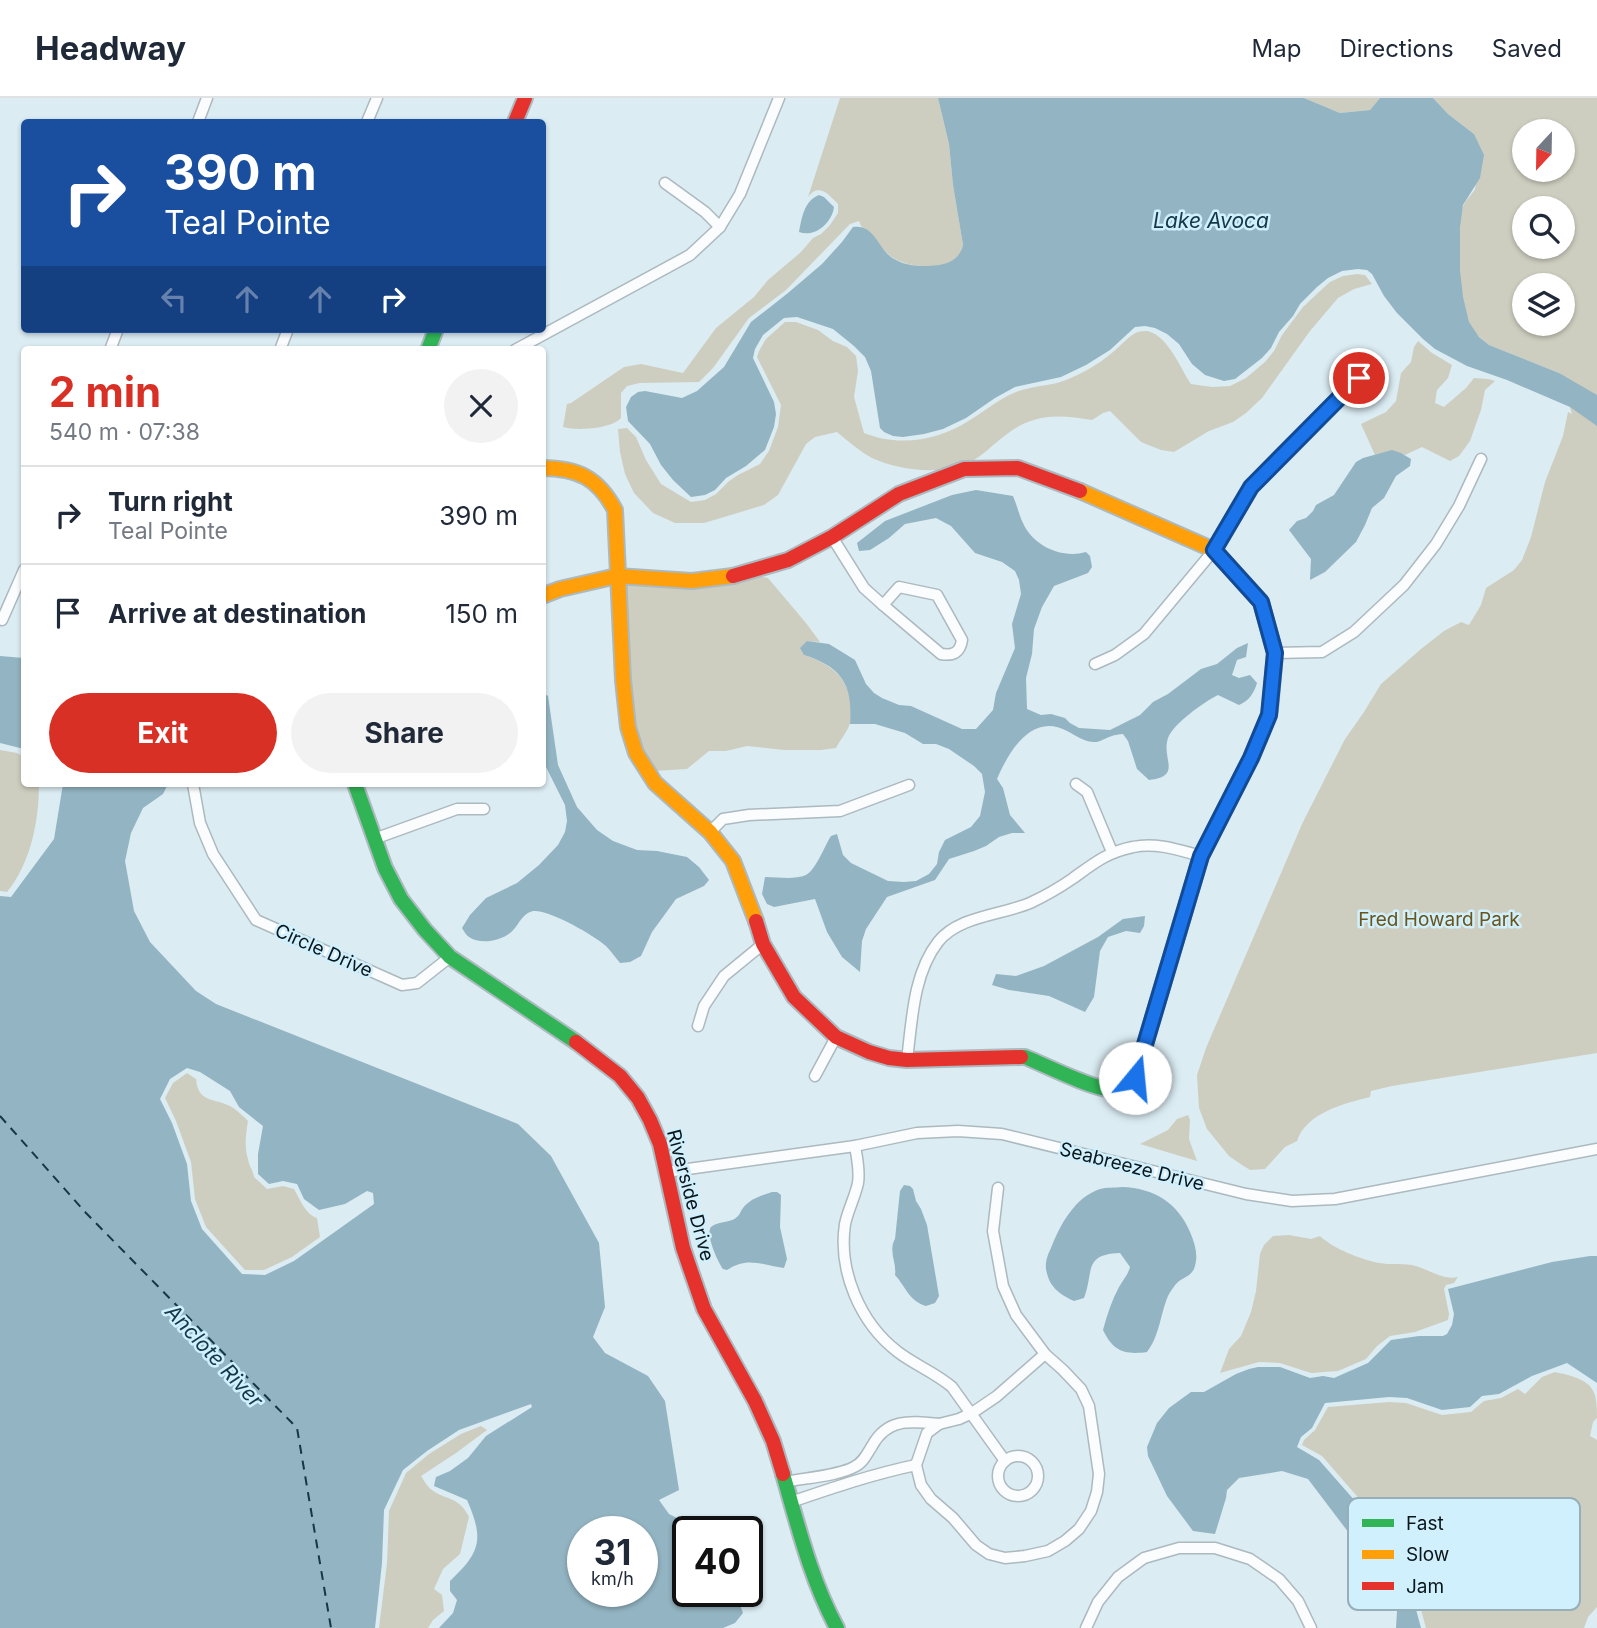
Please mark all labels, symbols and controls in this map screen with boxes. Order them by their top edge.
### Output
text: Headway [35,28,186,68]
text: Map [1252,34,1301,63]
text: Directions [1339,34,1454,63]
text: Saved [1492,34,1562,63]
north arrow [1512,119,1575,182]
map controls [1512,119,1575,336]
text: 390 m [164,143,317,202]
icon: right [49,147,140,238]
button: search [1512,196,1575,259]
text: Teal Pointe [164,203,331,242]
water label: Lake Avoca [1153,208,1269,233]
button: layers [1512,273,1575,336]
icon: left [155,280,193,318]
icon: ahead [228,280,266,318]
icon: ahead [301,280,339,318]
icon: right [374,280,412,318]
pin [1329,348,1389,408]
icon: arrive [1340,359,1378,397]
text: 2 min [49,366,161,417]
button: close [444,369,518,443]
text: 540 m · 07:38 [49,418,200,446]
text: Turn right [108,486,233,517]
icon: right [49,496,87,534]
text: 390 m [439,500,518,531]
text: Teal Pointe [108,517,228,545]
icon: arrive [49,594,87,632]
text: Arrive at destination [108,598,367,629]
text: 150 m [445,598,518,629]
button: Exit [49,693,277,773]
button: Share [291,693,518,773]
park label: Fred Howard Park [1358,908,1520,931]
street label: Circle Drive [271,919,376,982]
position arrow [1098,1041,1172,1115]
street label: Riverside Drive [662,1127,719,1263]
street label: Seabreeze Drive [1057,1137,1207,1196]
water label: Anclote River [160,1298,269,1413]
legend [1348,1498,1580,1610]
text: Fast [1406,1512,1444,1535]
speed limit sign: 40 [672,1516,763,1607]
text: 31 [594,1531,631,1573]
text: Slow [1406,1543,1449,1566]
text: km/h [591,1568,634,1589]
text: Jam [1406,1575,1444,1598]

